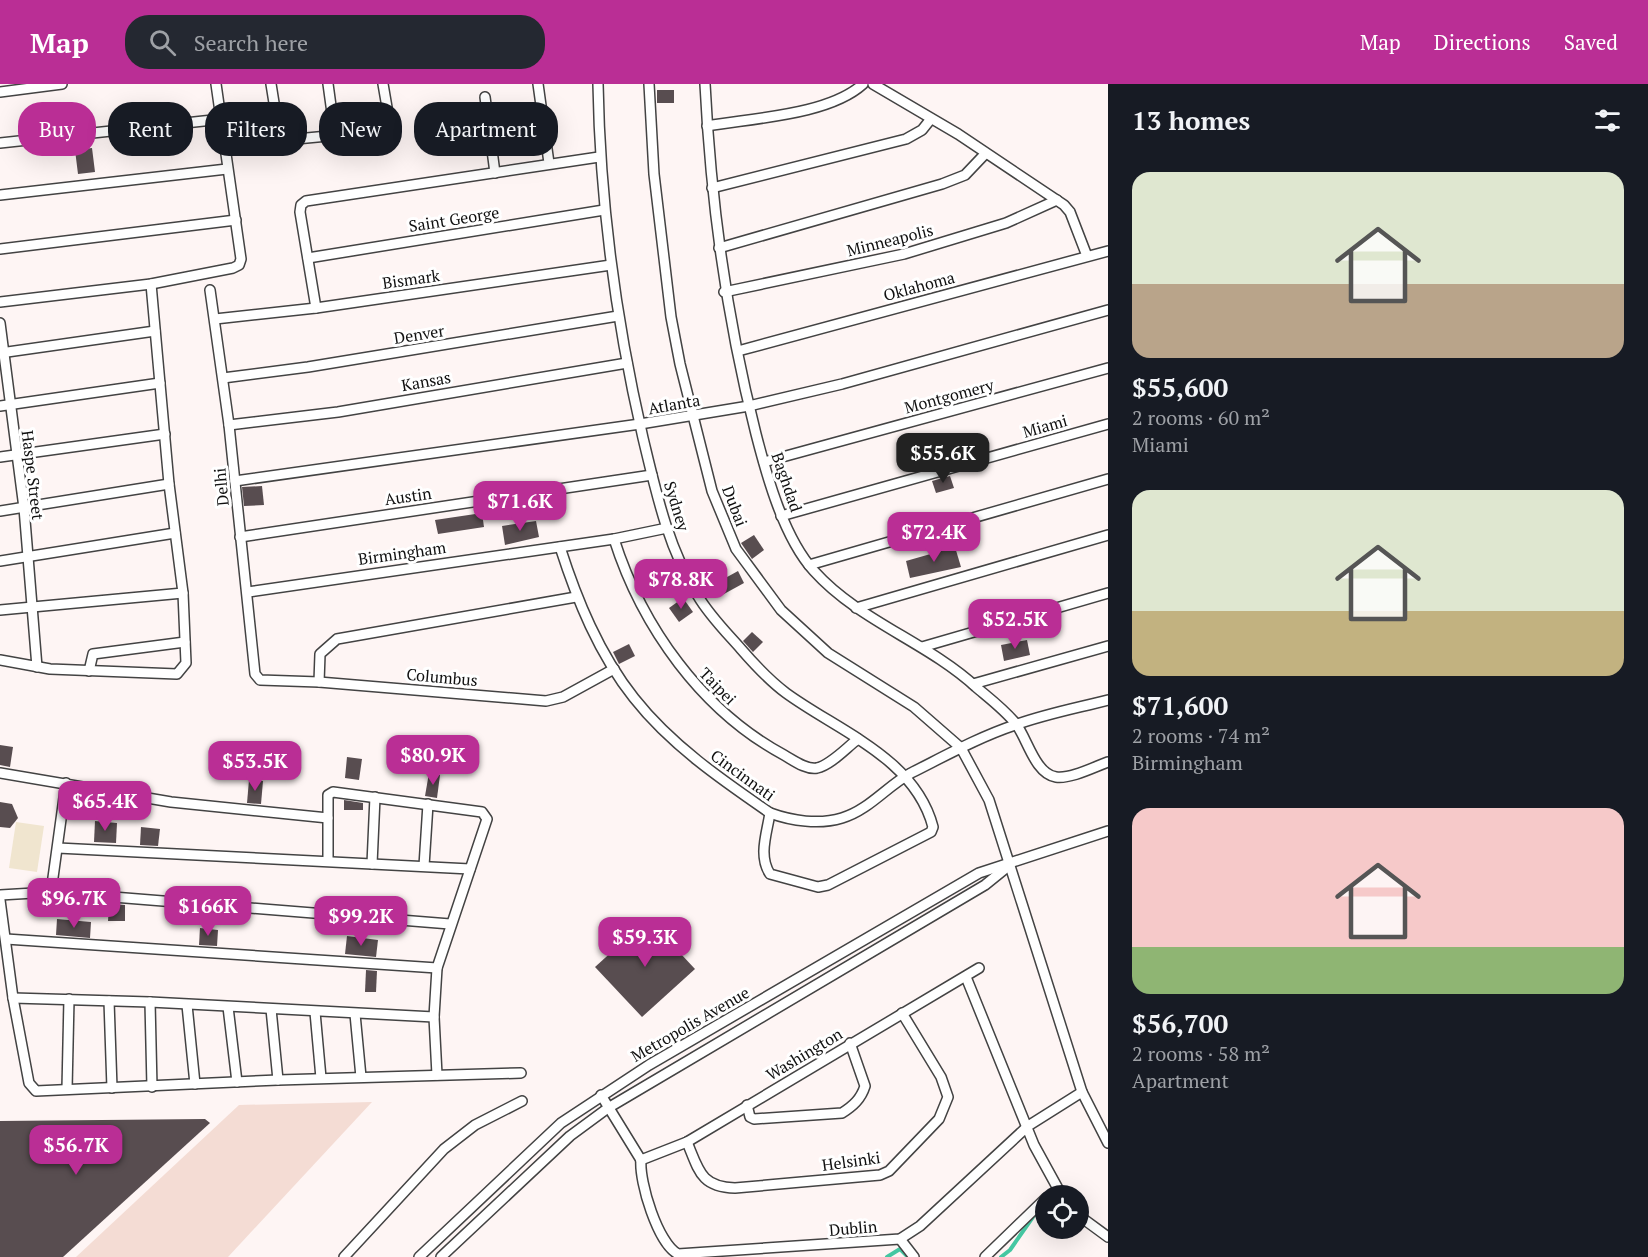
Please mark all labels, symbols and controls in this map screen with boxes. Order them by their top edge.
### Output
search box [125,15,545,69]
text: Map [30,24,89,61]
icon: search [146,26,179,59]
text: Search here [194,28,308,57]
text: Map [1360,28,1401,56]
text: Directions [1434,28,1531,56]
text: Saved [1564,28,1618,56]
chip: Buy [18,102,96,156]
chip: Rent [108,102,193,156]
chip: Filters [205,102,307,156]
chip: New [319,102,402,156]
chip: Apartment [414,102,558,156]
text: 13 homes [1132,103,1250,137]
icon: filters [1591,104,1624,137]
street label: Saint George [407,201,501,237]
icon: home [1324,211,1432,319]
street label: Minneapolis [845,219,936,261]
street label: Bismark [381,264,442,294]
street label: Oklahoma [881,266,957,306]
street label: Denver [392,319,447,349]
street label: Kansas [400,366,453,396]
text: $55,600 [1132,370,1228,404]
street label: Montgomery [902,373,997,419]
street label: Atlanta [646,389,702,419]
text: 2 rooms · 60 m² [1132,404,1270,431]
street label: Miami [1020,409,1070,443]
street label: Haspe Street [17,429,49,521]
text: Miami [1132,431,1189,458]
pin: $55.6K [894,433,992,484]
text: $55.6K [910,439,976,466]
street label: Baghdad [767,449,807,515]
street label: Delhi [208,467,234,507]
street label: Sydney [659,478,695,534]
pin: $71.6K [471,481,569,532]
street label: Austin [383,482,433,510]
street label: Dubai [717,482,753,530]
text: $71.6K [487,487,553,514]
pin: $72.4K [885,512,983,563]
text: $72.4K [901,518,967,545]
icon: home [1324,529,1432,637]
street label: Birmingham [357,536,448,570]
pin: $78.8K [632,559,730,610]
text: $78.8K [648,565,714,592]
pin: $52.5K [966,599,1064,650]
text: $52.5K [982,605,1048,632]
street label: Taipei [695,662,741,710]
street label: Columbus [405,663,479,691]
text: $71,600 [1132,688,1228,722]
text: 2 rooms · 74 m² [1132,722,1270,749]
pin: $80.9K [384,735,482,786]
pin: $53.5K [206,741,304,792]
text: $80.9K [400,741,466,768]
street label: Cincinnati [706,744,780,806]
text: $53.5K [222,747,288,774]
text: Birmingham [1132,749,1243,776]
pin: $65.4K [56,781,154,832]
text: $65.4K [72,787,138,814]
icon: home [1324,847,1432,955]
pin: $96.7K [25,878,123,929]
text: $96.7K [41,884,107,911]
pin: $166K [166,886,250,937]
text: $166K [178,892,238,919]
pin: $99.2K [312,896,410,947]
text: $99.2K [328,902,394,929]
pin: $59.3K [596,917,694,968]
text: $59.3K [612,923,678,950]
street label: Metropolis Avenue [627,981,753,1067]
text: $56,700 [1132,1006,1228,1040]
street label: Washington [762,1022,847,1085]
text: 2 rooms · 58 m² [1132,1040,1270,1067]
text: Apartment [1132,1067,1229,1094]
pin: $56.7K [27,1125,125,1176]
text: $56.7K [43,1131,109,1158]
street label: Helsinki [820,1146,882,1176]
map controls [1035,1185,1089,1239]
button: locate [1035,1185,1089,1239]
street label: Dublin [828,1215,879,1241]

